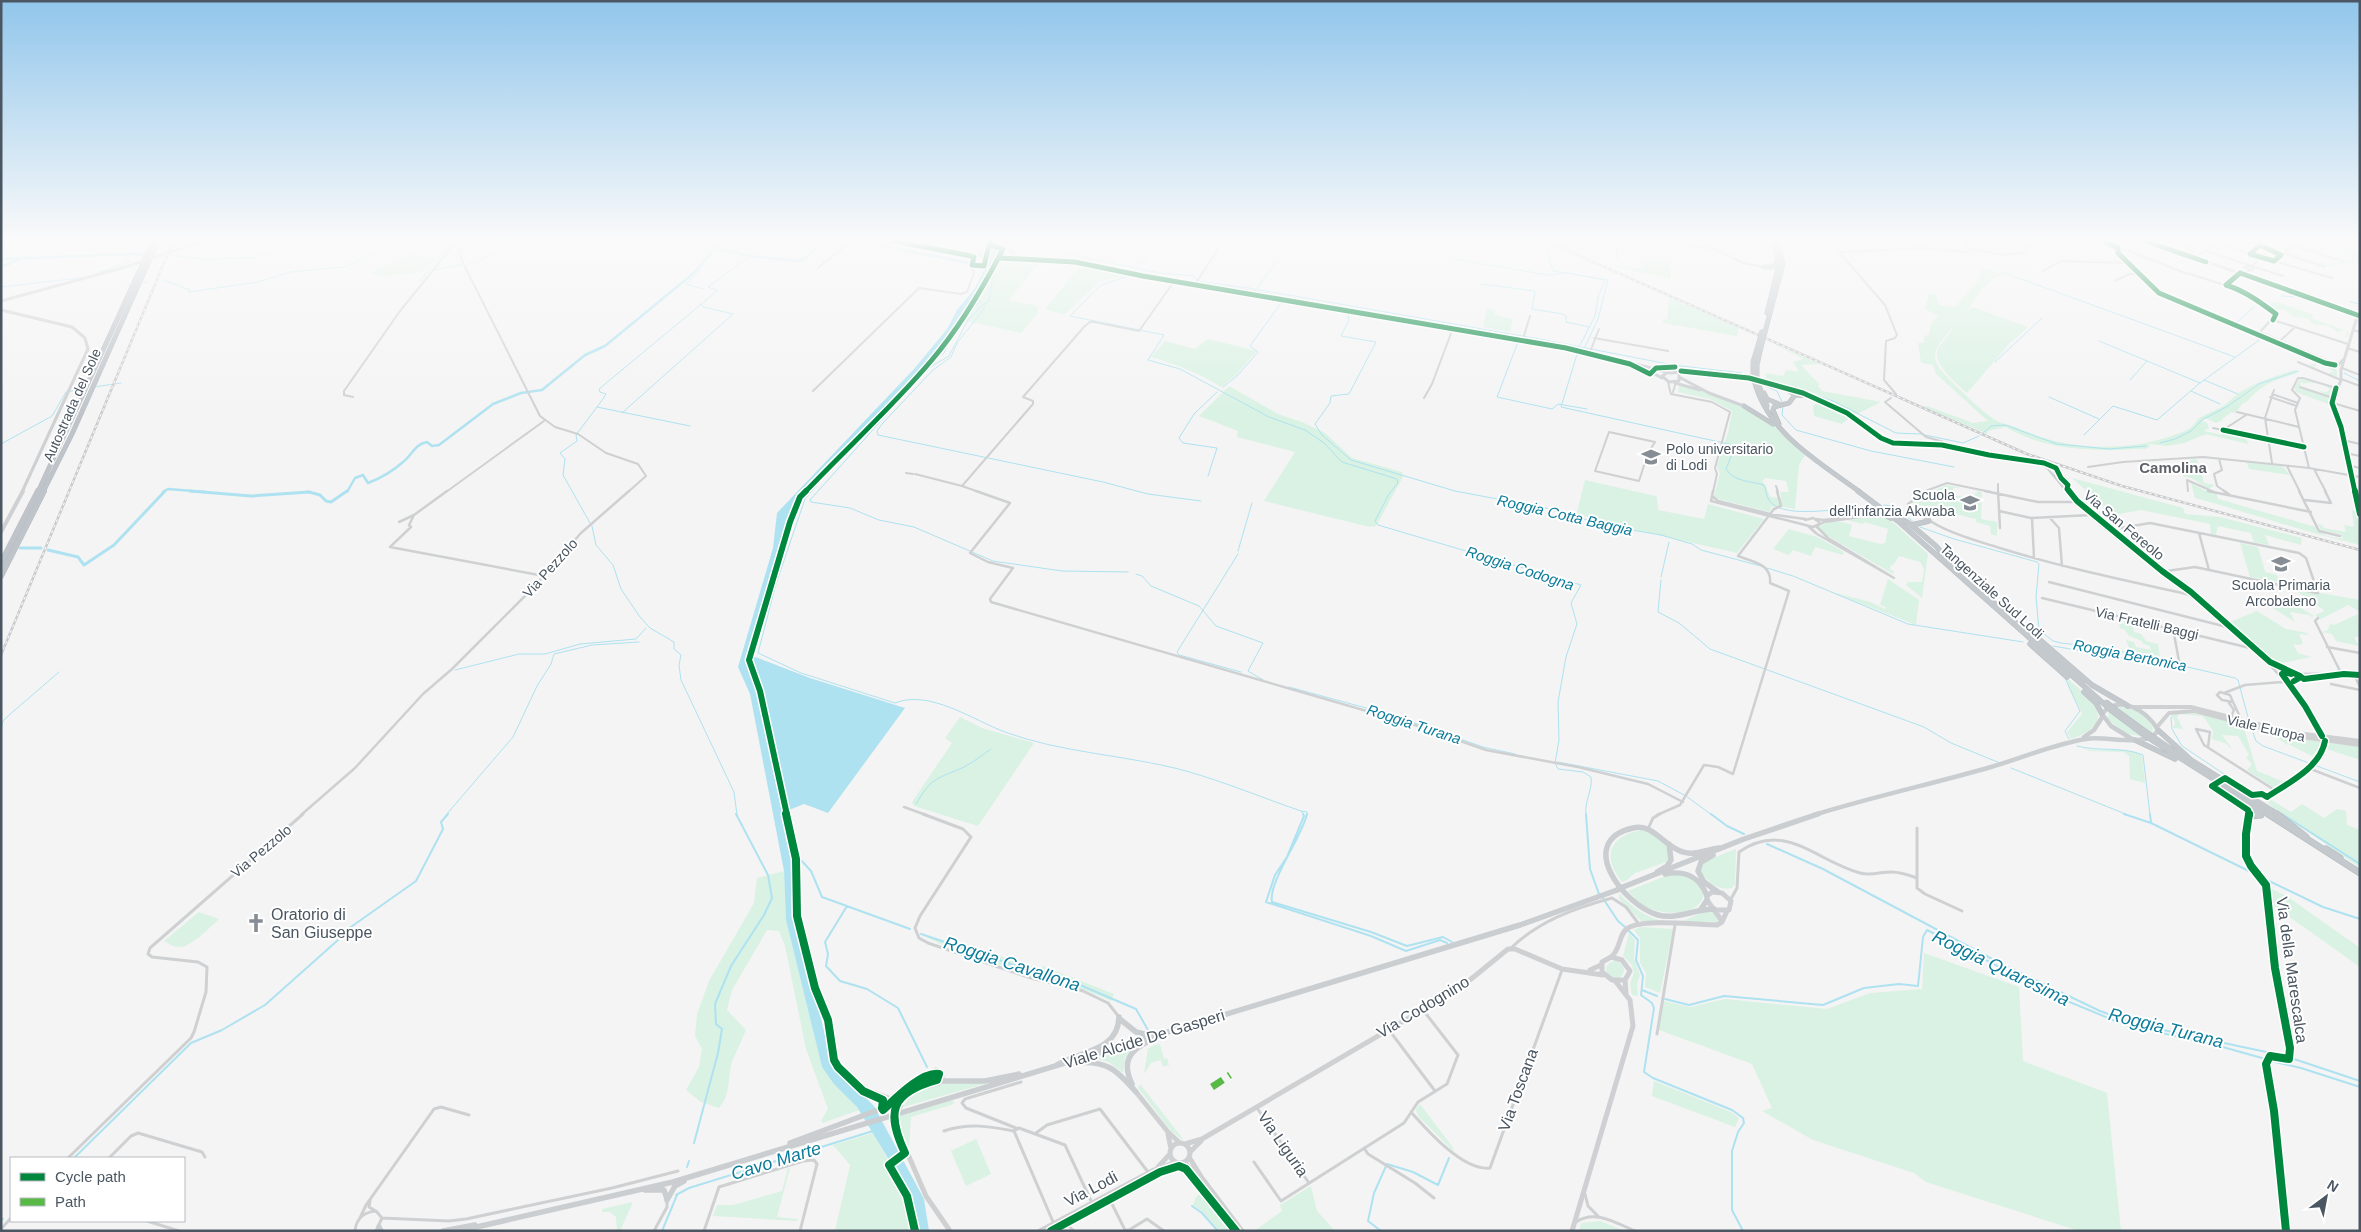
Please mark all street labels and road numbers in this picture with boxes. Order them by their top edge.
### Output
street label: Autostrada del Sole [40,346,104,464]
street label: Via San Fereolo [2081,487,2168,563]
street label: Via Pezzolo [519,535,581,601]
street label: Tangenziale Sud Lodi [1937,540,2047,642]
street label: Via Fratelli Baggi [2094,603,2200,643]
street label: Viale Europa [2225,711,2307,745]
street label: Via Pezzolo [228,821,295,881]
street label: Via della Marescalca [2273,896,2311,1044]
street label: Via Codognino [1374,973,1472,1041]
street label: Viale Alcide De Gasperi [1061,1006,1227,1072]
street label: Via Toscana [1495,1046,1541,1134]
street label: Via Liguria [1254,1108,1312,1180]
street label: Via Lodi [1062,1168,1120,1210]

